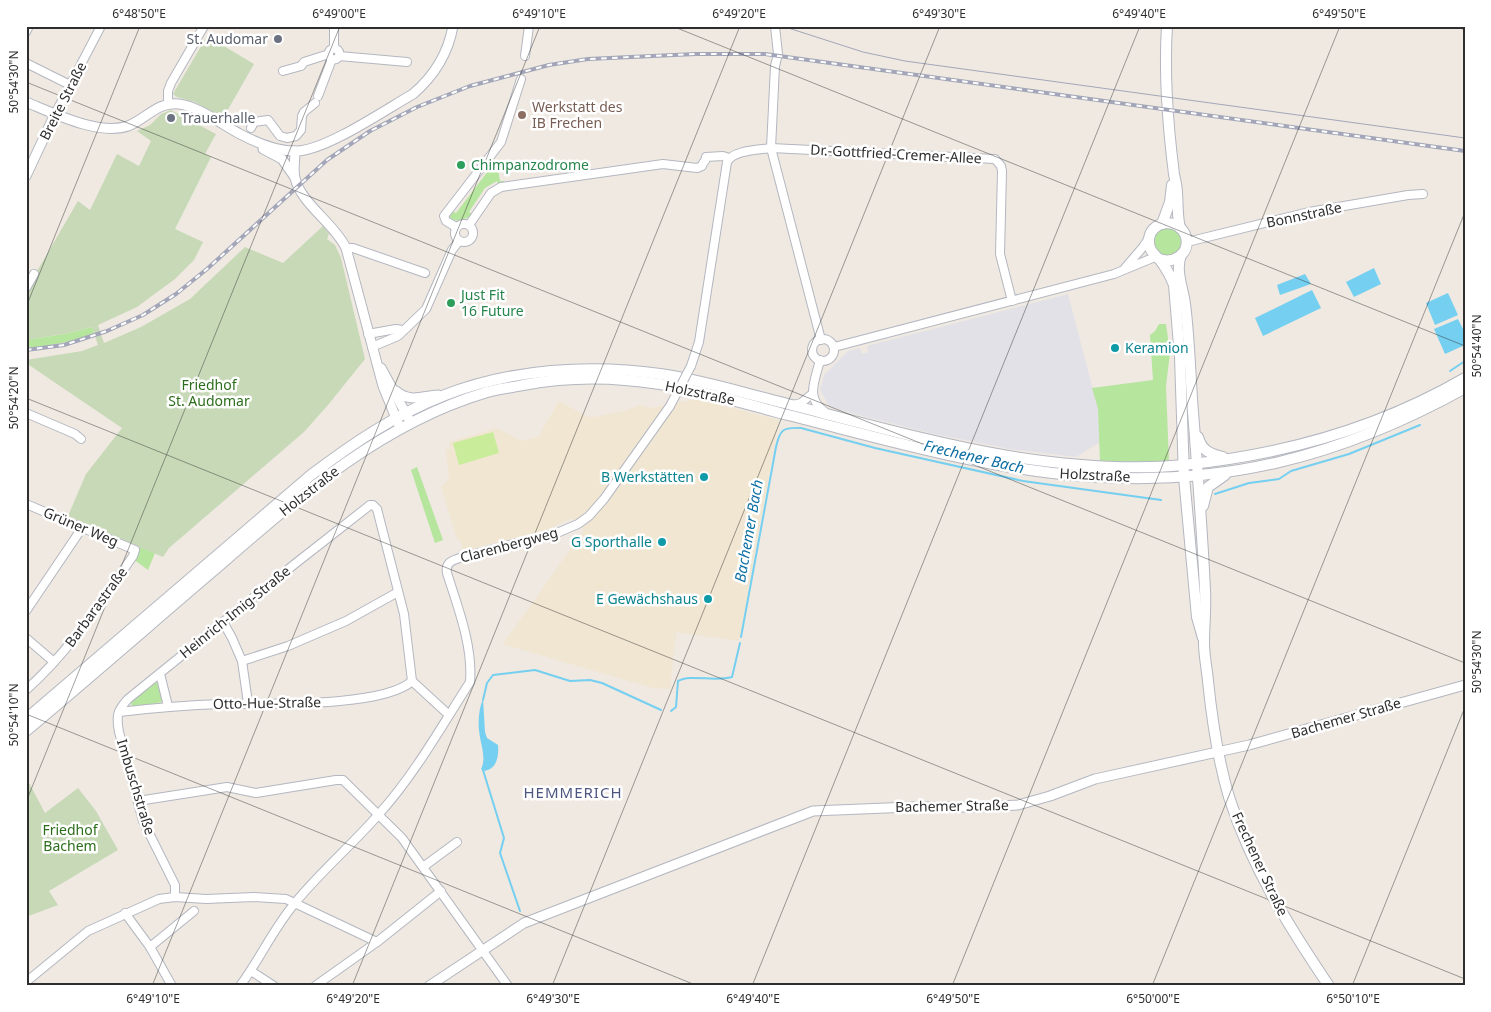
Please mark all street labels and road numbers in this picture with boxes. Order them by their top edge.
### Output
street label: Breite Straße [35,58,90,143]
street label: Dr.-Gottfried-Cremer-Allee [810,140,982,167]
street label: Bonnstraße [1264,197,1343,232]
street label: Holzstraße [663,376,737,409]
street label: Holzstraße [275,461,343,520]
street label: Holzstraße [1059,463,1131,486]
street label: Grüner Weg [41,502,122,551]
street label: Clarenbergweg [458,522,560,567]
street label: Heinrich-Imig-Straße [175,561,294,662]
street label: Barbarastraße [60,563,131,650]
street label: Otto-Hue-Straße [213,692,321,713]
street label: Bachemer Straße [1289,693,1403,742]
street label: Imbuschstraße [113,737,160,837]
street label: Bachemer Straße [895,795,1009,816]
street label: Frechener Straße [1228,809,1293,919]

